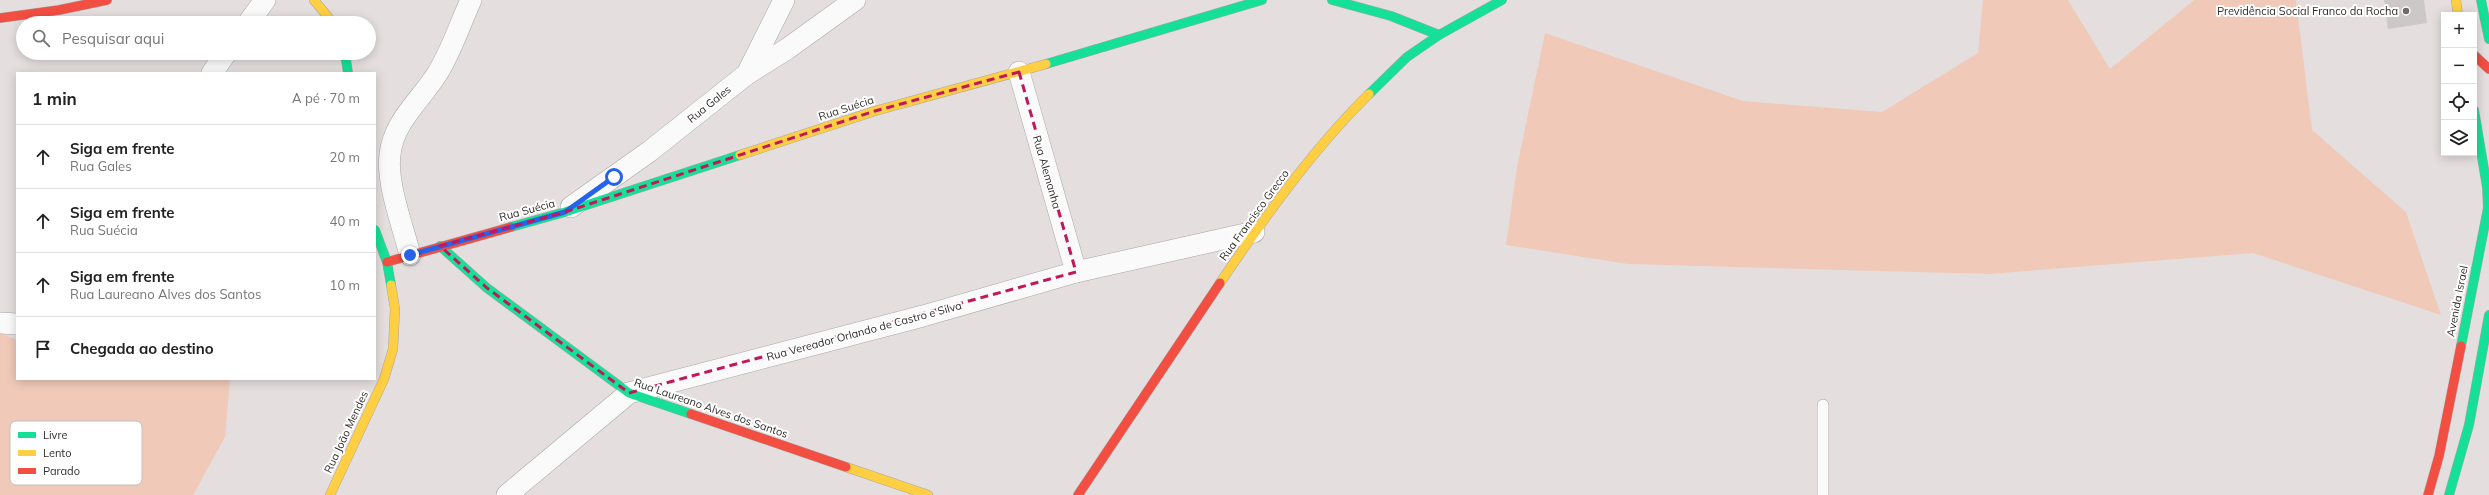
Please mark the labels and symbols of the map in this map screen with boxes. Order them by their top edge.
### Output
place label: Previdência Social Franco da Rocha [2217,4,2398,18]
marker: Previdência Social Franco da Rocha [2401,6,2411,16]
street label: Rua Gales [684,82,734,126]
street label: Rua Suécia [817,92,875,124]
street label: Rua Alemanha [1030,134,1064,210]
street label: Rua Francisco Grecco [1216,167,1292,263]
route start [605,168,623,186]
street label: Rua Suécia [498,196,556,224]
route end [401,246,419,264]
street label: Avenida Israel [2443,264,2471,338]
street label: Rua Vereador Orlando de Castro e Silva [765,298,963,364]
street label: Rua Laureano Alves dos Santos [632,375,790,441]
street label: Rua João Mendes [321,389,371,475]
legend [10,421,142,485]
text: Livre [43,428,67,442]
text: Lento [43,446,71,460]
text: Parado [43,464,80,478]

